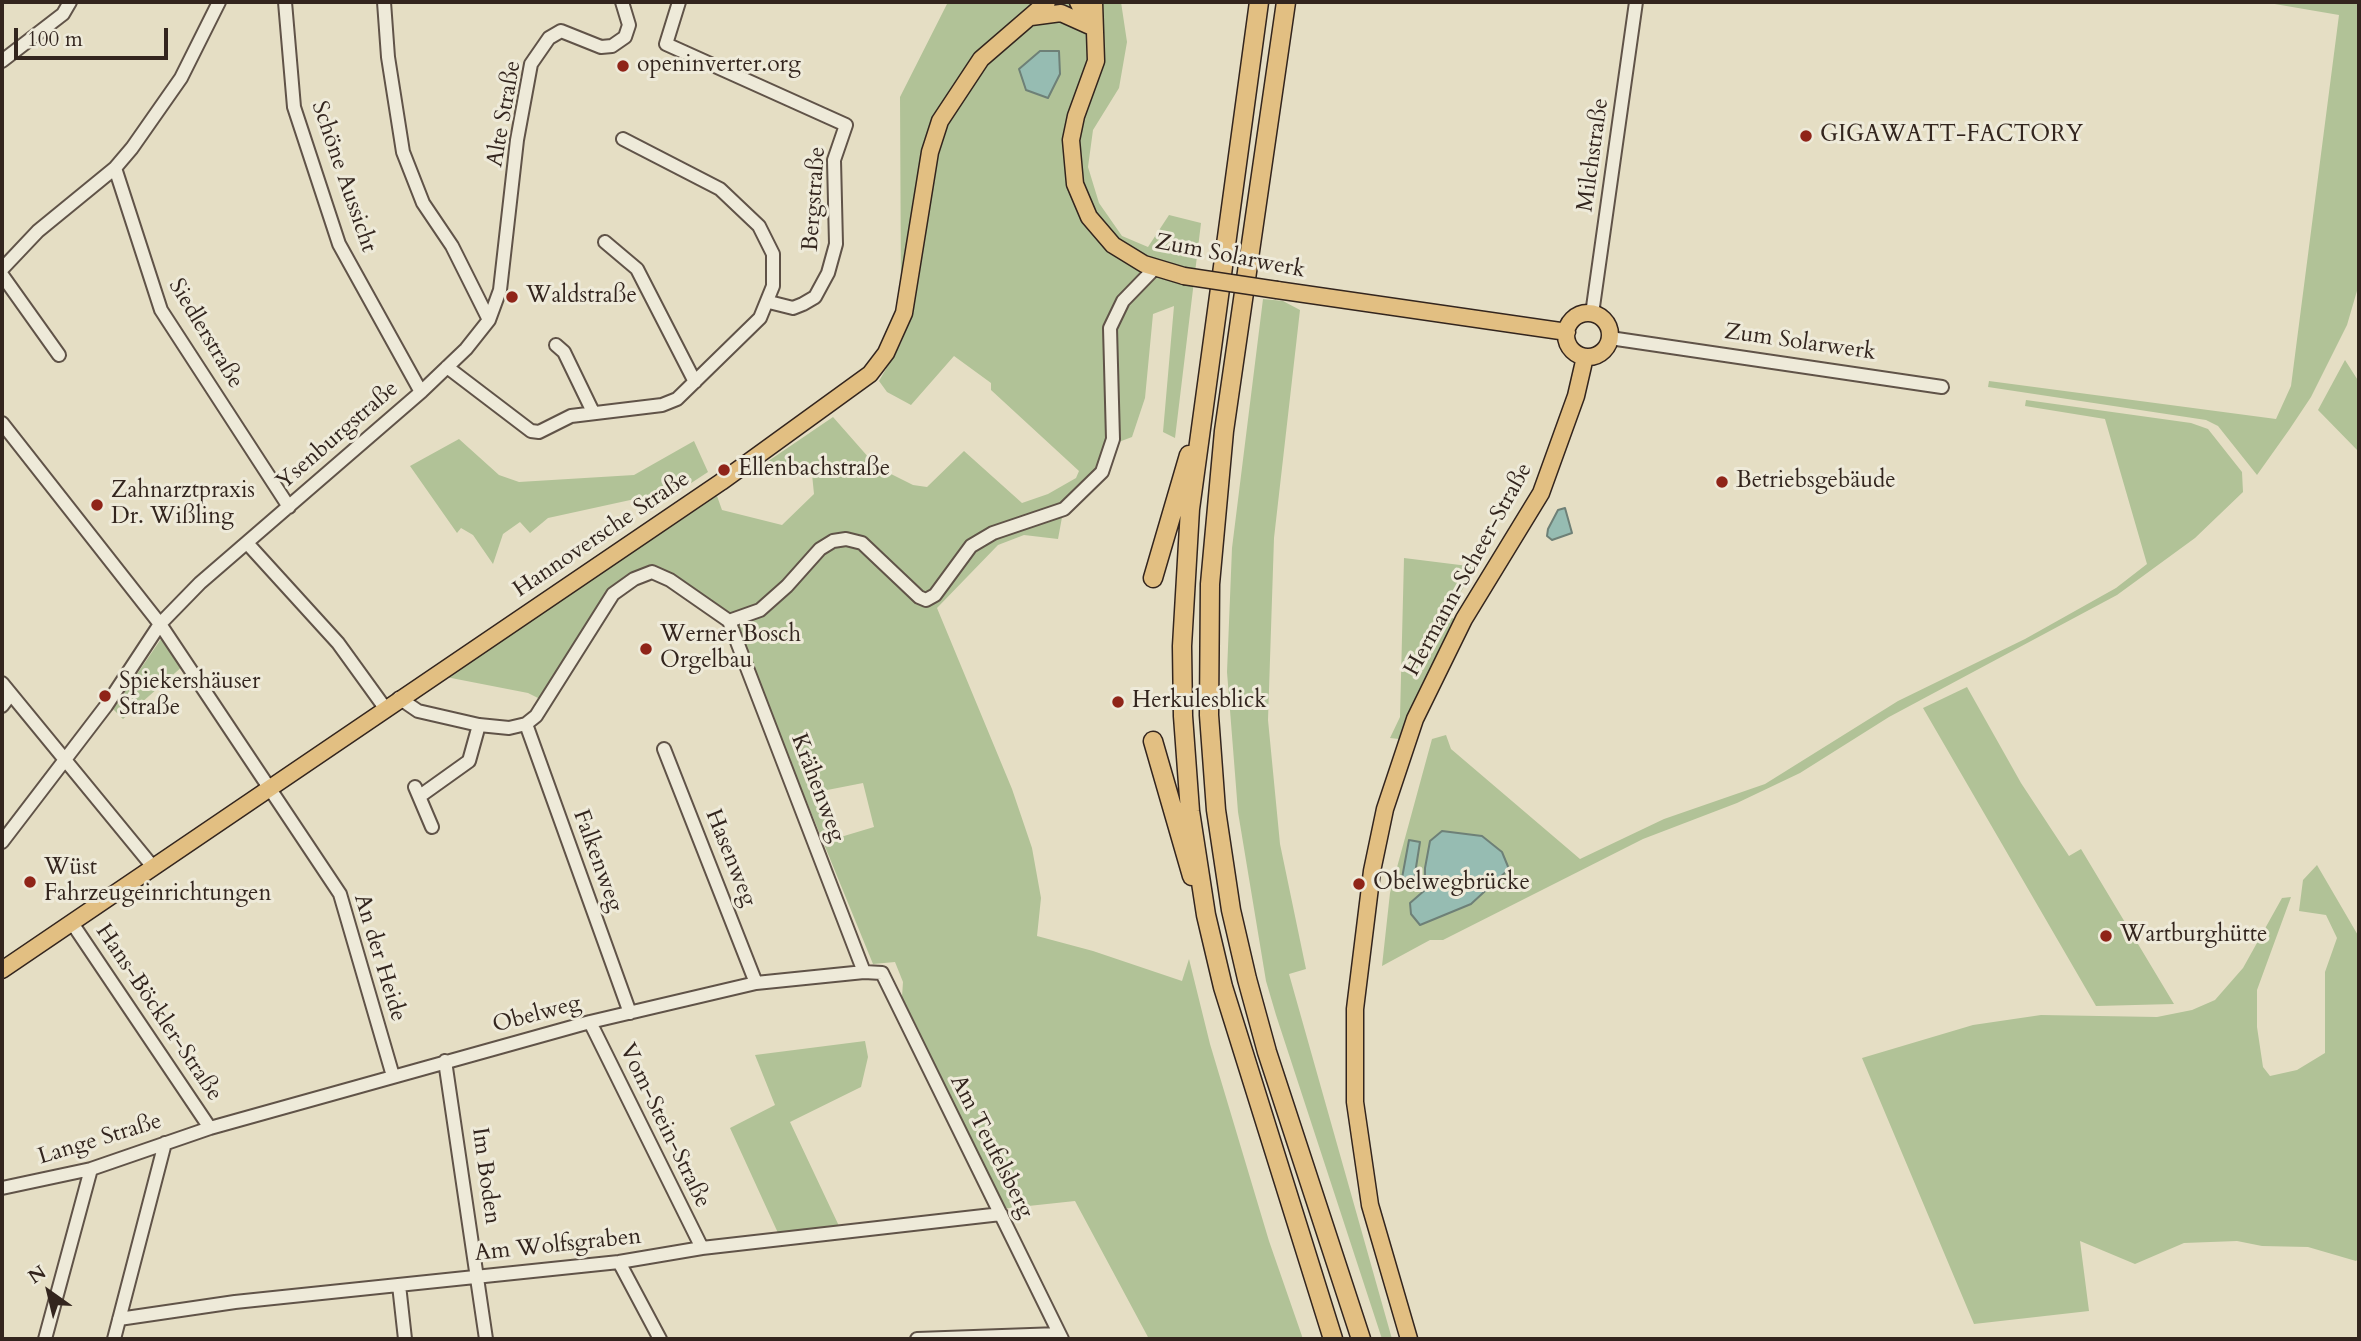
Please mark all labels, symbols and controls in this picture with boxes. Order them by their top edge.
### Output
scale bar [18,14,172,58]
text: 100 m [27,25,83,54]
place label: openinverter.org [637,52,801,80]
marker: openinverter.org [615,58,631,74]
street label: Alte Straße [482,59,528,169]
street label: Milchstraße [1572,96,1616,214]
street label: Schöne Aussicht [304,98,382,256]
place label: GIGAWATT-FACTORY [1820,122,2083,150]
marker: GIGAWATT-FACTORY [1798,128,1814,144]
street label: Bergstraße [798,146,832,252]
street label: Zum Solarwerk [1153,229,1307,285]
street label: Siedlerstraße [162,274,248,394]
place label: Waldstraße [526,283,637,311]
marker: Waldstraße [504,289,520,305]
street label: Zum Solarwerk [1723,319,1877,367]
street label: Ysenburgstraße [272,376,404,496]
place label: Ellenbachstraße [738,456,890,484]
street label: Hermann-Scheer-Straße [1399,459,1539,681]
marker: Ellenbachstraße [716,462,732,478]
street label: Hannoversche Straße [509,466,695,604]
place label: Betriebsgebäude [1736,468,1896,496]
marker: Betriebsgebäude [1714,474,1730,490]
place label: Zahnarztpraxis Dr. Wißling [111,478,255,532]
marker: Zahnarztpraxis Dr. Wißling [89,497,105,513]
place label: Werner Bosch Orgelbau [660,622,801,676]
marker: Werner Bosch Orgelbau [638,641,654,657]
place label: Spiekershäuser Straße [119,669,260,723]
marker: Spiekershäuser Straße [97,688,113,704]
place label: Herkulesblick [1132,688,1266,716]
marker: Herkulesblick [1110,694,1126,710]
street label: Krähenweg [784,730,850,846]
street label: Hasenweg [698,805,762,911]
street label: Falkenweg [566,806,628,916]
place label: Wüst Fahrzeugeinrichtungen [44,855,272,909]
place label: Obelwegbrücke [1373,870,1530,898]
marker: Wüst Fahrzeugeinrichtungen [22,874,38,890]
marker: Obelwegbrücke [1351,876,1367,892]
street label: An der Heide [347,891,411,1025]
street label: Hans-Böckler-Straße [89,919,227,1107]
place label: Wartburghütte [2120,922,2267,950]
marker: Wartburghütte [2098,928,2114,944]
street label: Obelweg [490,990,584,1040]
street label: Vom-Stein-Straße [612,1039,716,1213]
street label: Am Teufelsberg [943,1071,1039,1223]
street label: Lange Straße [35,1108,165,1172]
street label: Im Boden [465,1126,505,1226]
street label: Am Wolfsgraben [473,1224,643,1268]
north arrow [14,1257,84,1327]
text: N [23,1259,51,1290]

